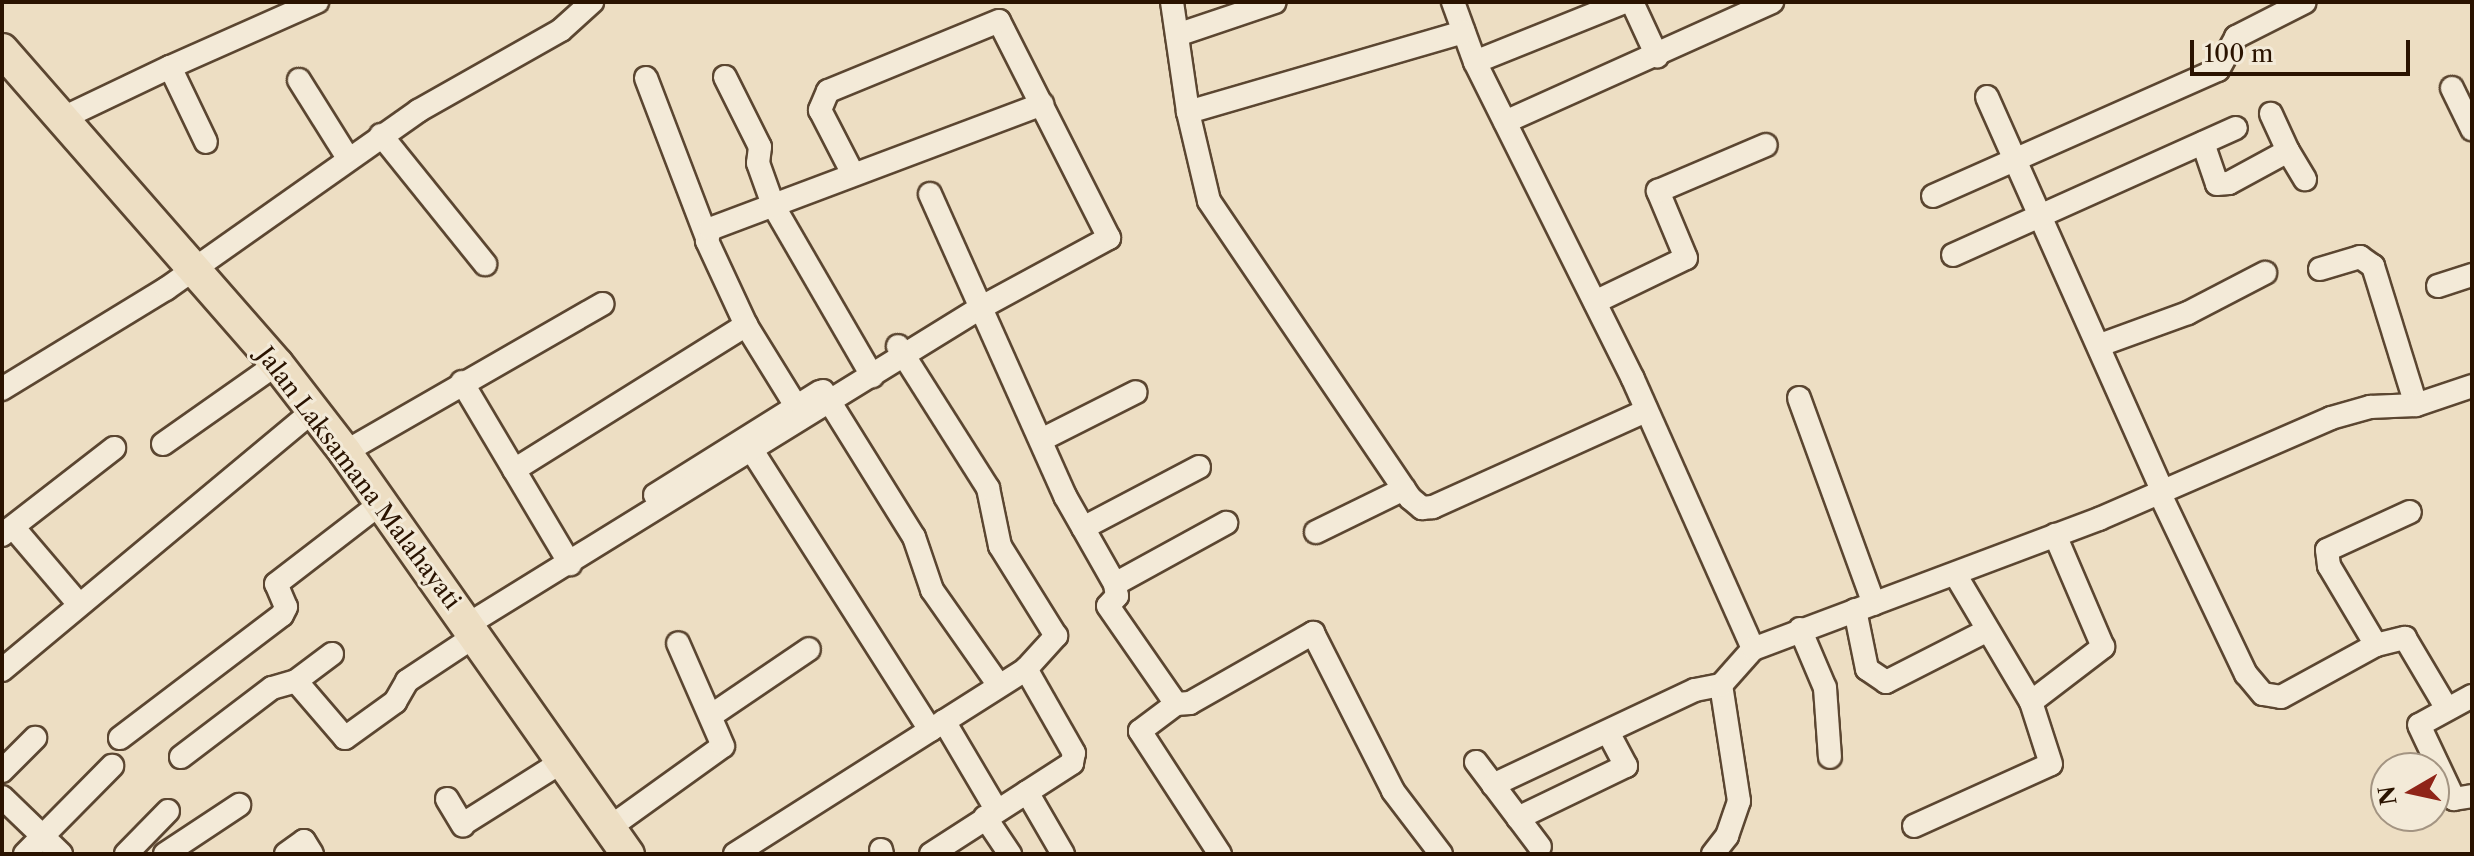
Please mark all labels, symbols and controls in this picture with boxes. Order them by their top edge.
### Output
scale bar [2194,24,2414,74]
text: 100 m [2204,39,2273,68]
street label: Jalan Laksamana Malahayati [251,341,467,615]
north arrow [2370,752,2450,832]
text: N [2373,784,2403,807]

